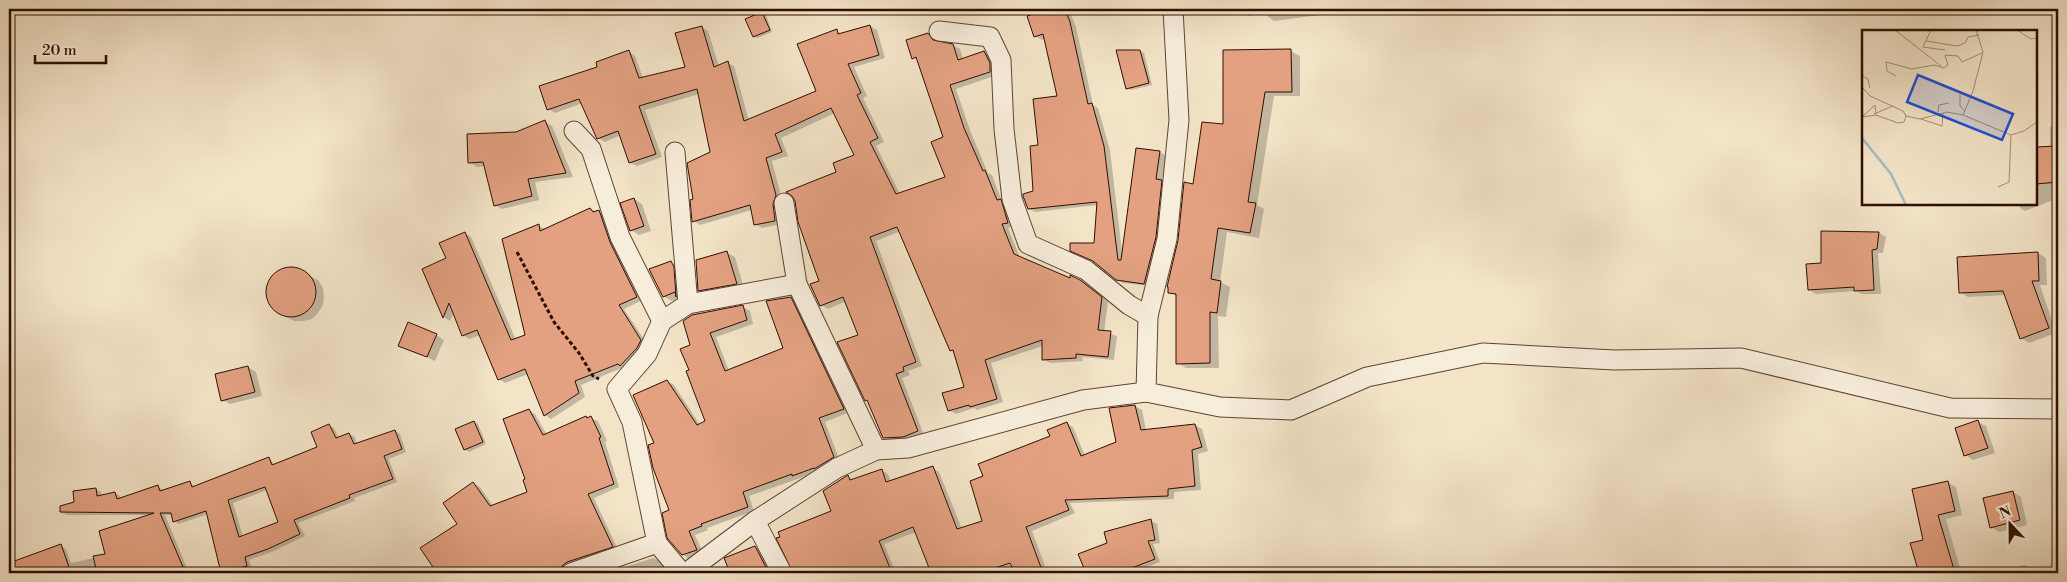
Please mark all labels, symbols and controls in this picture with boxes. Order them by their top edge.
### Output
inset map [1862,30,2037,205]
scale bar [35,32,106,64]
text: 20 m [42,41,77,60]
north arrow [1984,500,2034,550]
text: N [1997,502,2014,523]

